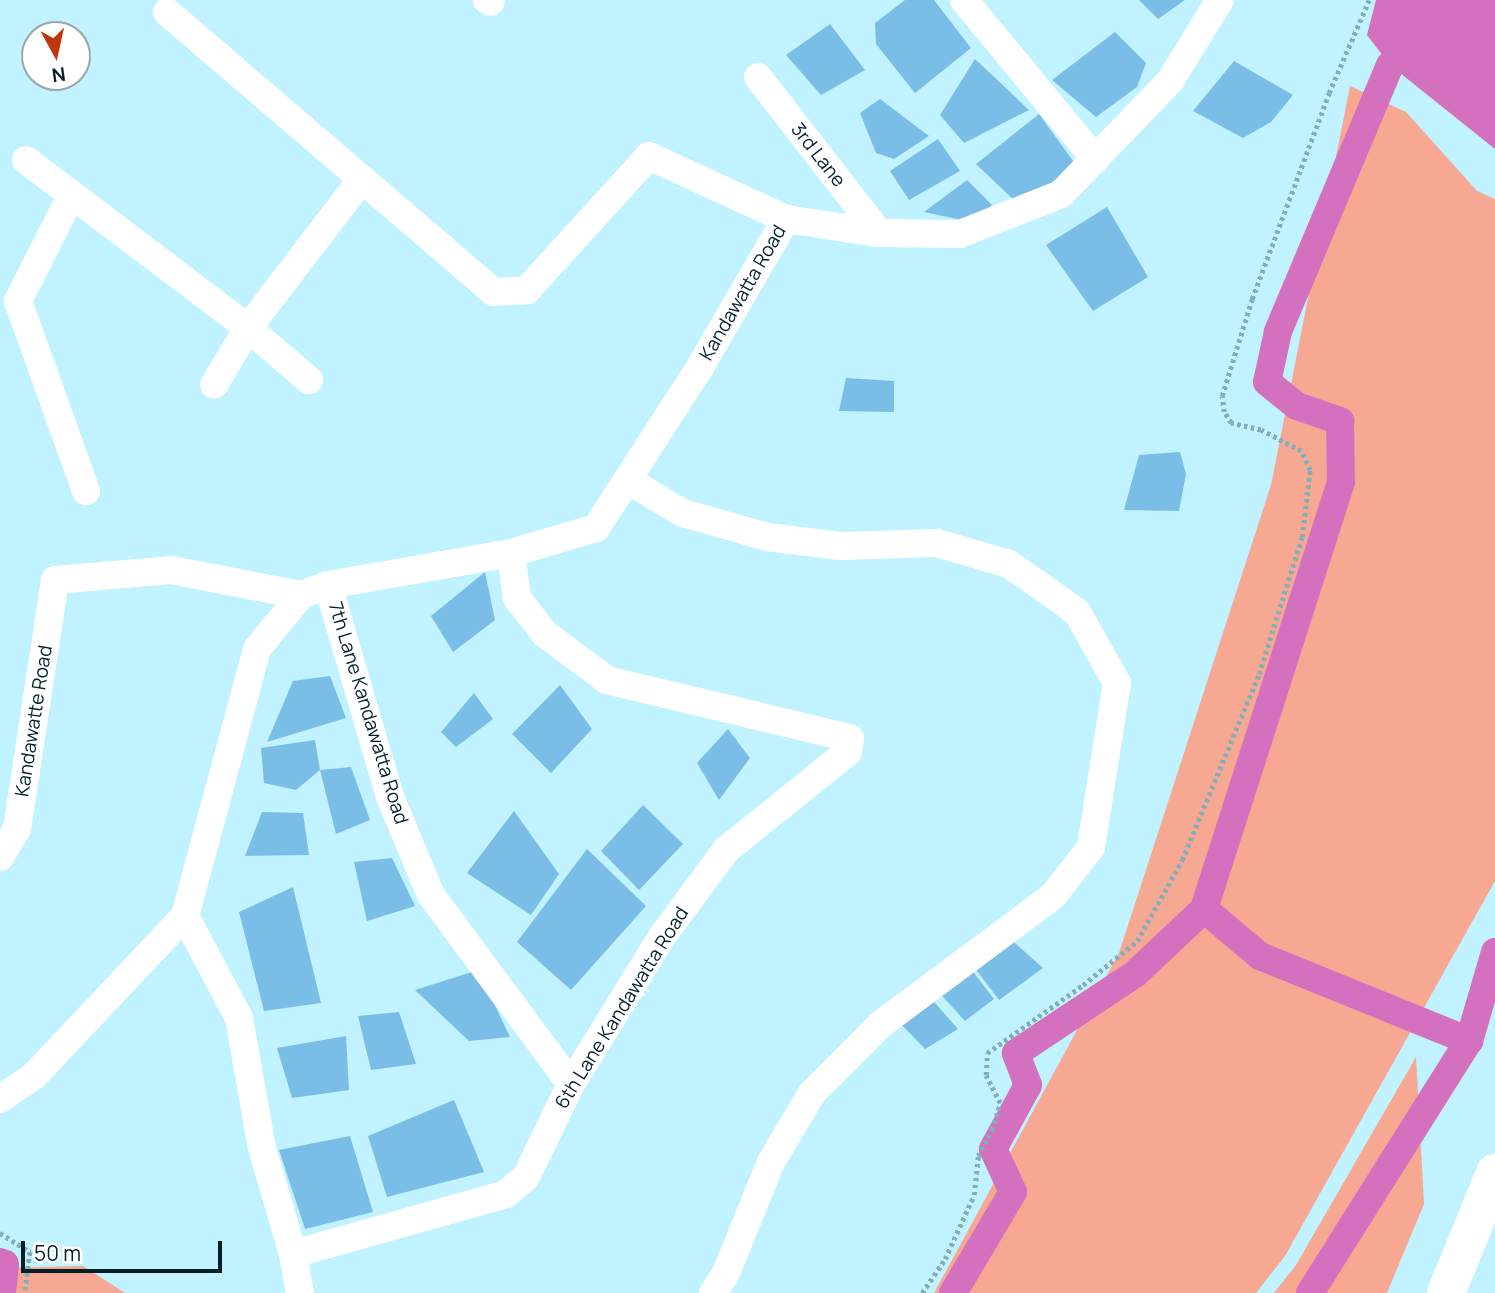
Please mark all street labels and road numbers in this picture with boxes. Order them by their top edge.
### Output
street label: 3rd Lane [786,119,850,191]
street label: Kandawatta Road [695,221,791,365]
street label: 7th Lane Kandawatta Road [323,599,413,827]
street label: Kandawatte Road [11,644,57,798]
street label: 6th Lane Kandawatta Road [550,903,694,1113]

